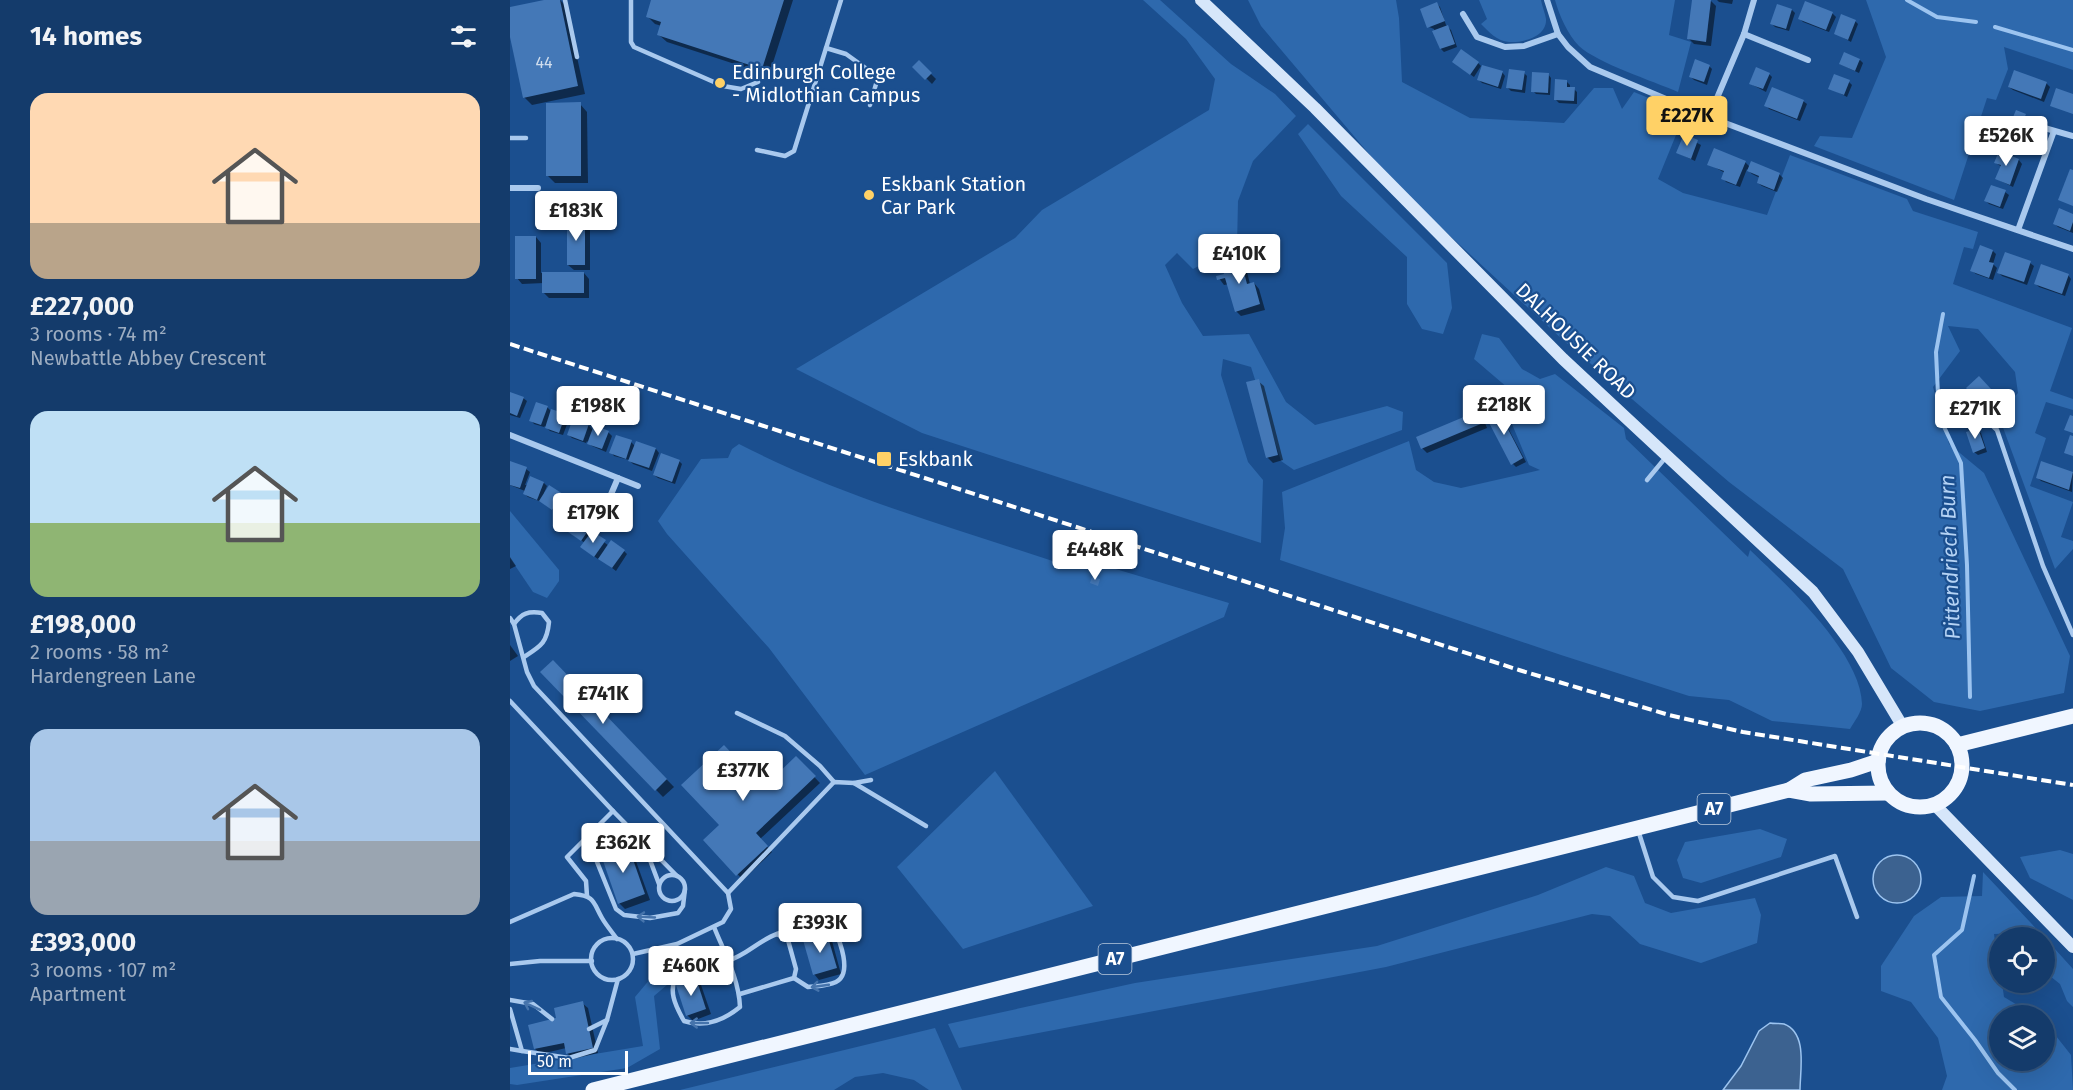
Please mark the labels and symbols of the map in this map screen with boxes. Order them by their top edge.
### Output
house number: 44 [535,53,553,72]
place label: Edinburgh College - Midlothian Campus [732,60,920,107]
marker: Edinburgh College - Midlothian Campus [713,76,727,90]
pin: £227K [1645,96,1729,147]
pin: £526K [1964,116,2048,167]
place label: Eskbank Station Car Park [881,172,1026,219]
marker: Eskbank Station Car Park [862,188,876,202]
pin: £183K [534,191,618,242]
pin: £410K [1197,234,1281,285]
street label: DALHOUSIE ROAD [1511,278,1641,404]
pin: £218K [1462,385,1546,436]
pin: £198K [556,386,640,437]
pin: £271K [1933,389,2017,440]
place label: Eskbank [898,447,973,471]
marker: Eskbank [875,450,893,468]
water label: Pittendriech Burn [1934,474,1966,640]
pin: £179K [551,493,635,544]
pin: £448K [1053,530,1137,581]
pin: £741K [561,674,645,725]
pin: £377K [701,751,785,802]
road number: A7 [1698,794,1730,824]
pin: £362K [581,823,665,874]
pin: £393K [778,903,862,954]
one-way arrow [636,911,656,922]
road number: A7 [1098,944,1132,974]
pin: £460K [649,946,733,997]
one-way arrow [811,980,830,991]
one-way arrow [523,1000,541,1012]
one-way arrow [690,1017,710,1029]
scale bar [528,1048,628,1076]

